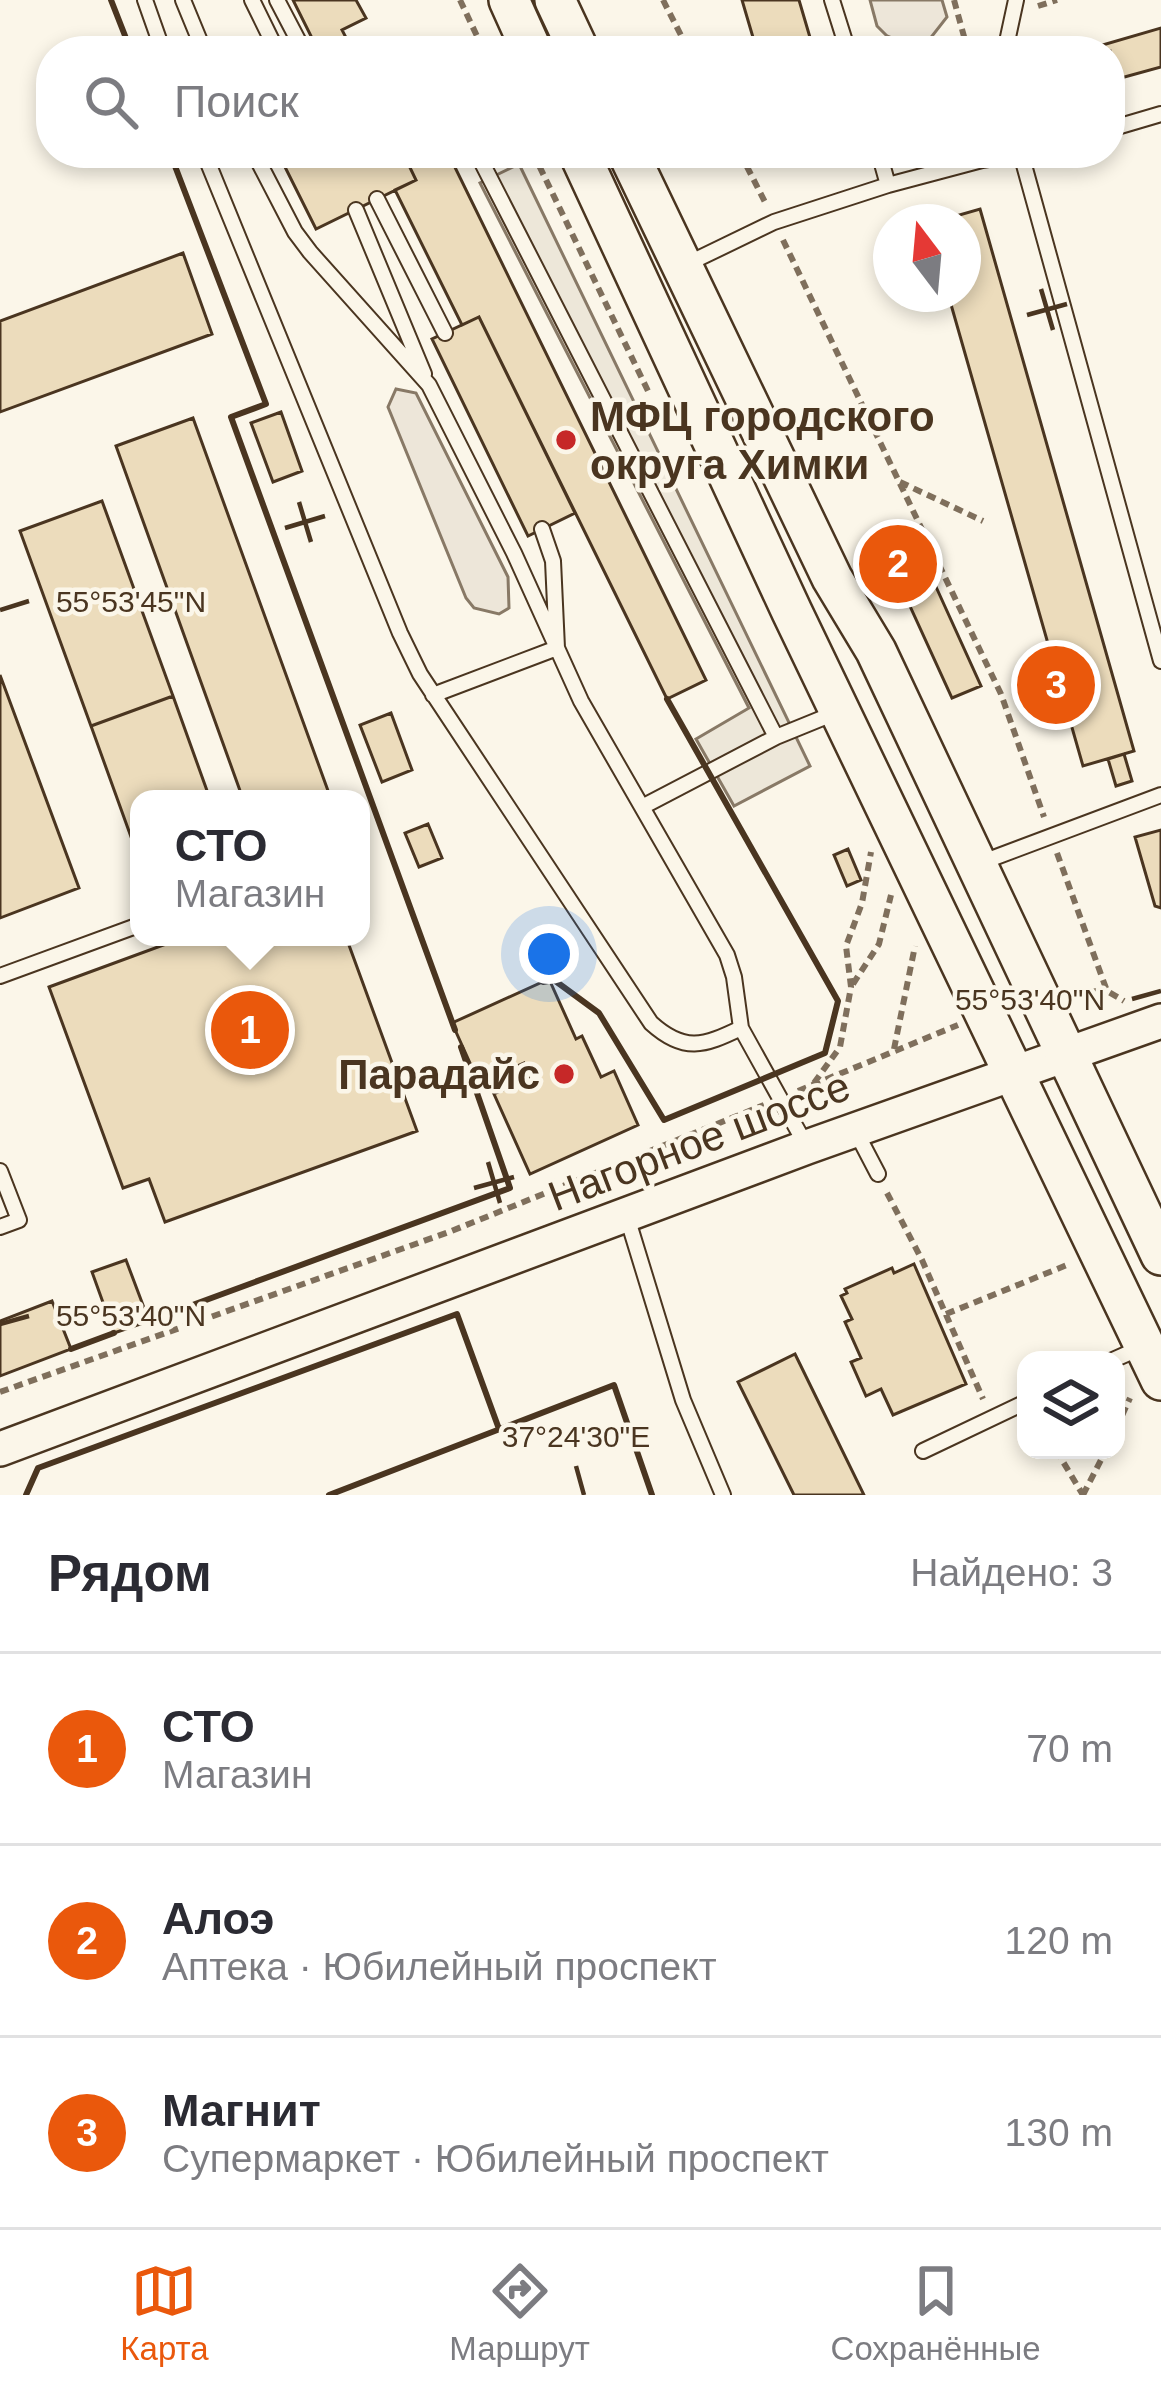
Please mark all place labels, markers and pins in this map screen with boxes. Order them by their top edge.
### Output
place label: МФЦ городского округа Химки [590,393,935,488]
marker: МФЦ городского округа Химки [553,427,579,453]
pin: 2 [859,519,937,609]
pin: 3 [1017,640,1095,730]
pin: 1 [211,985,289,1075]
place label: Парадайс [338,1051,540,1098]
marker: Парадайс [551,1061,577,1087]

